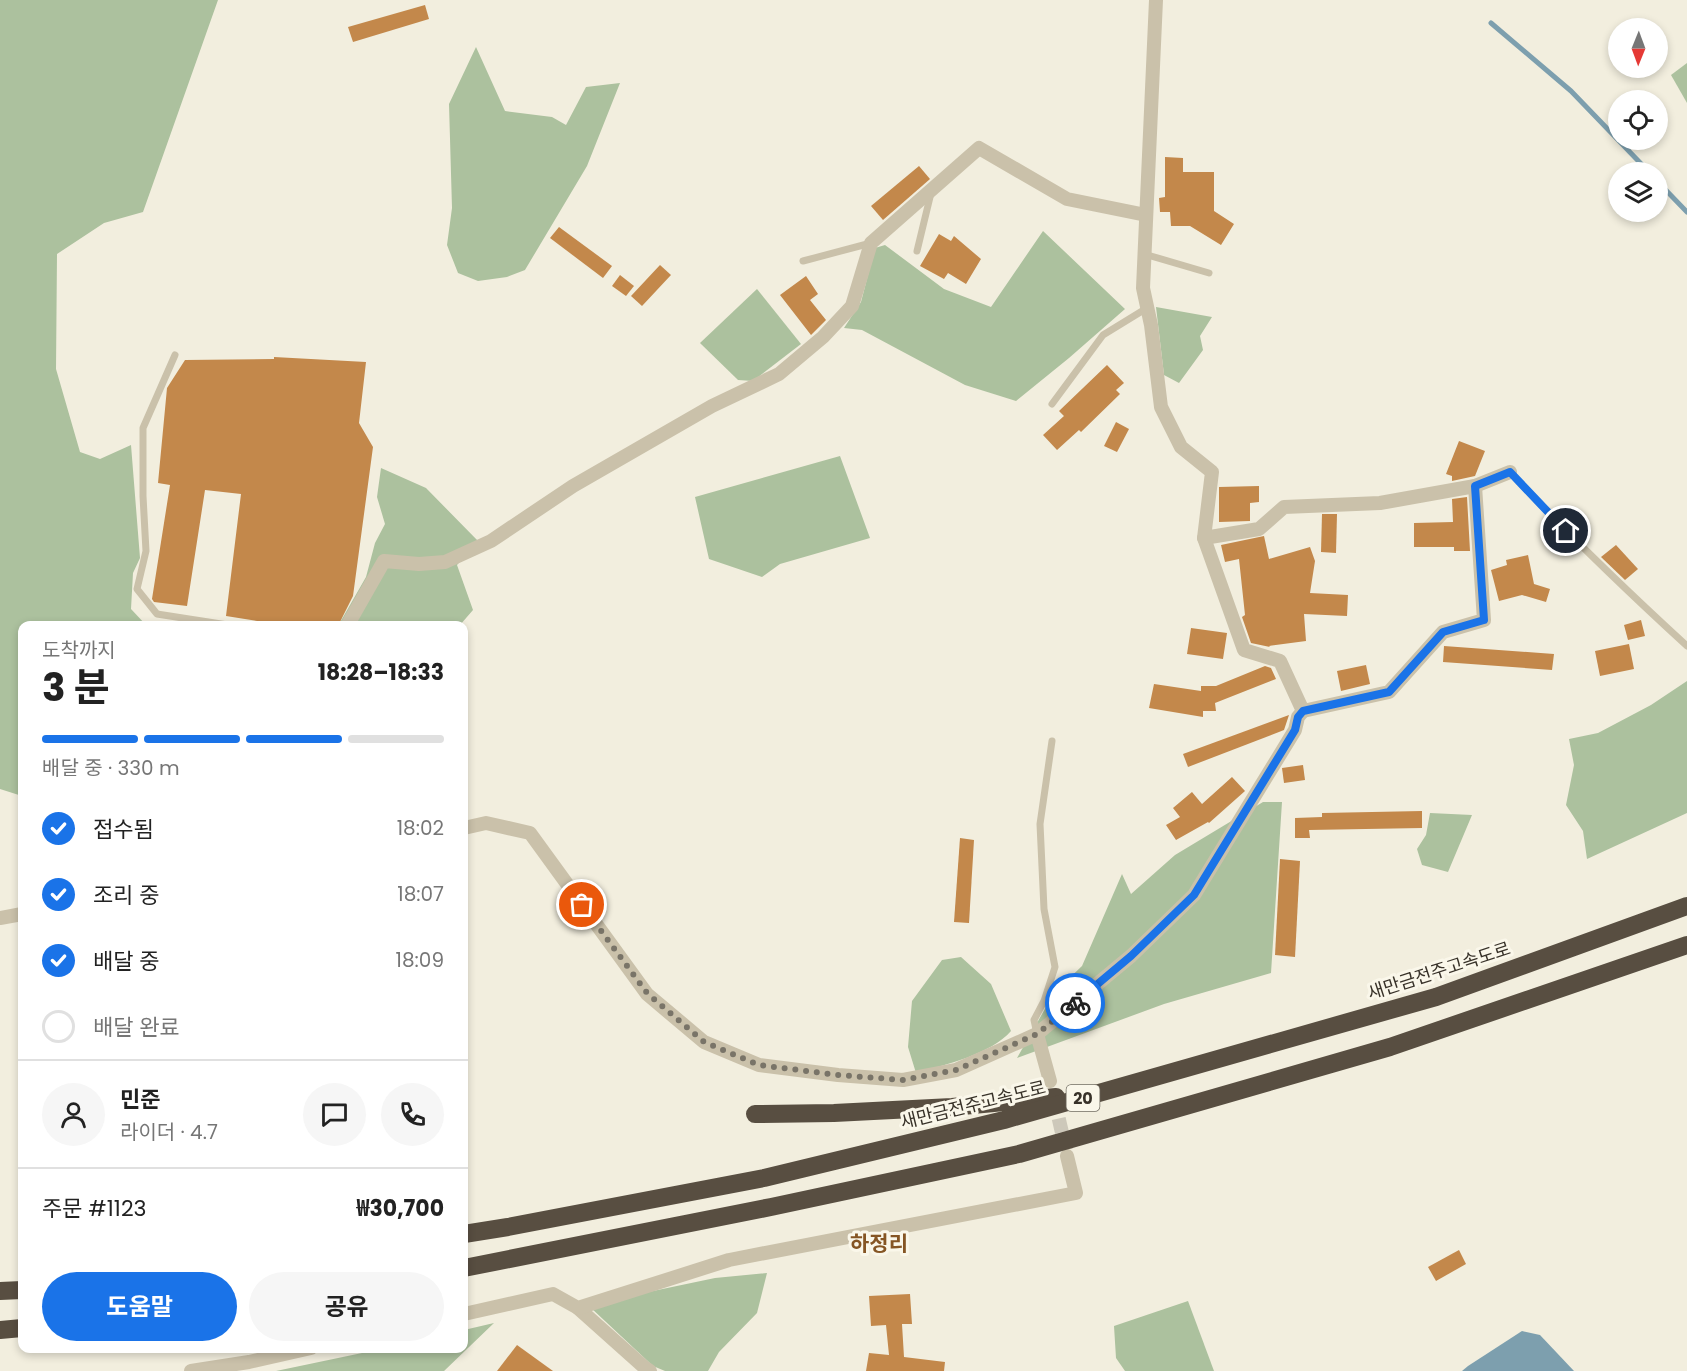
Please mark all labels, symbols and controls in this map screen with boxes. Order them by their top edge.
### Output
north arrow [1608,18,1668,78]
map controls [1608,18,1668,222]
button: locate [1608,90,1668,150]
button: layers [1608,162,1668,222]
pin [1540,505,1591,556]
icon: home [1549,514,1582,547]
text: 도착까지 [42,636,116,664]
text: 18:28–18:33 [318,657,444,688]
text: 3 분 [42,660,110,715]
text: 배달 중 · 330 m [42,754,180,782]
icon: check [42,812,75,845]
text: 접수됨 [93,814,154,845]
text: 18:02 [397,814,444,842]
icon: check [42,878,75,911]
pin [556,879,607,930]
text: 조리 중 [93,880,160,911]
text: 18:07 [397,880,444,908]
icon: bag [565,888,598,921]
street label: 새만금전주고속도로 [1364,936,1514,1005]
icon: check [42,944,75,977]
text: 배달 중 [93,946,160,977]
text: 18:09 [396,946,444,974]
courier [1045,973,1105,1033]
icon: bike [1059,987,1092,1020]
text: 배달 완료 [93,1012,180,1043]
street label: 새만금전주고속도로 [898,1074,1048,1135]
button: person [42,1083,105,1146]
button: chat [303,1083,366,1146]
button: phone [381,1083,444,1146]
text: 민준 [120,1084,160,1115]
road number: 20 [1066,1085,1100,1111]
text: 라이더 · 4.7 [120,1118,218,1146]
text: 주문 #1123 [42,1193,147,1224]
text: ₩30,700 [357,1193,444,1224]
district label: 하정리 [850,1229,908,1258]
button: 도움말 [42,1272,237,1341]
button: 공유 [249,1272,444,1341]

